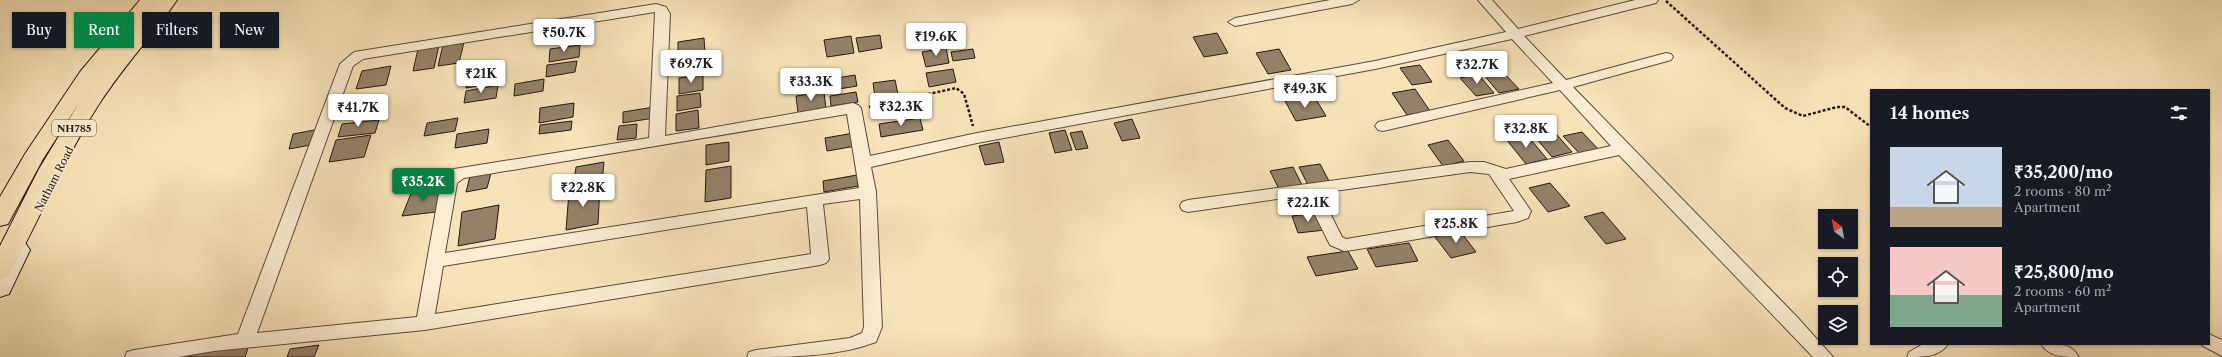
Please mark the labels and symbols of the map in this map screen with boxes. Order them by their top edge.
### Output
pin: ₹50.7K [531,19,597,53]
pin: ₹19.6K [903,23,969,57]
pin: ₹69.7K [658,50,724,84]
pin: ₹32.7K [1444,51,1510,85]
pin: ₹21K [457,60,505,94]
pin: ₹33.3K [778,68,844,102]
pin: ₹49.3K [1272,75,1338,109]
pin: ₹32.3K [868,93,934,127]
pin: ₹41.7K [325,94,391,128]
pin: ₹32.8K [1493,115,1559,149]
road number: NH785 [52,120,96,136]
street label: Natham Road [32,144,77,214]
pin: ₹35.2K [390,168,456,202]
pin: ₹22.8K [550,174,616,208]
pin: ₹22.1K [1275,189,1341,223]
north arrow [1818,209,1858,249]
pin: ₹25.8K [1423,210,1489,244]

